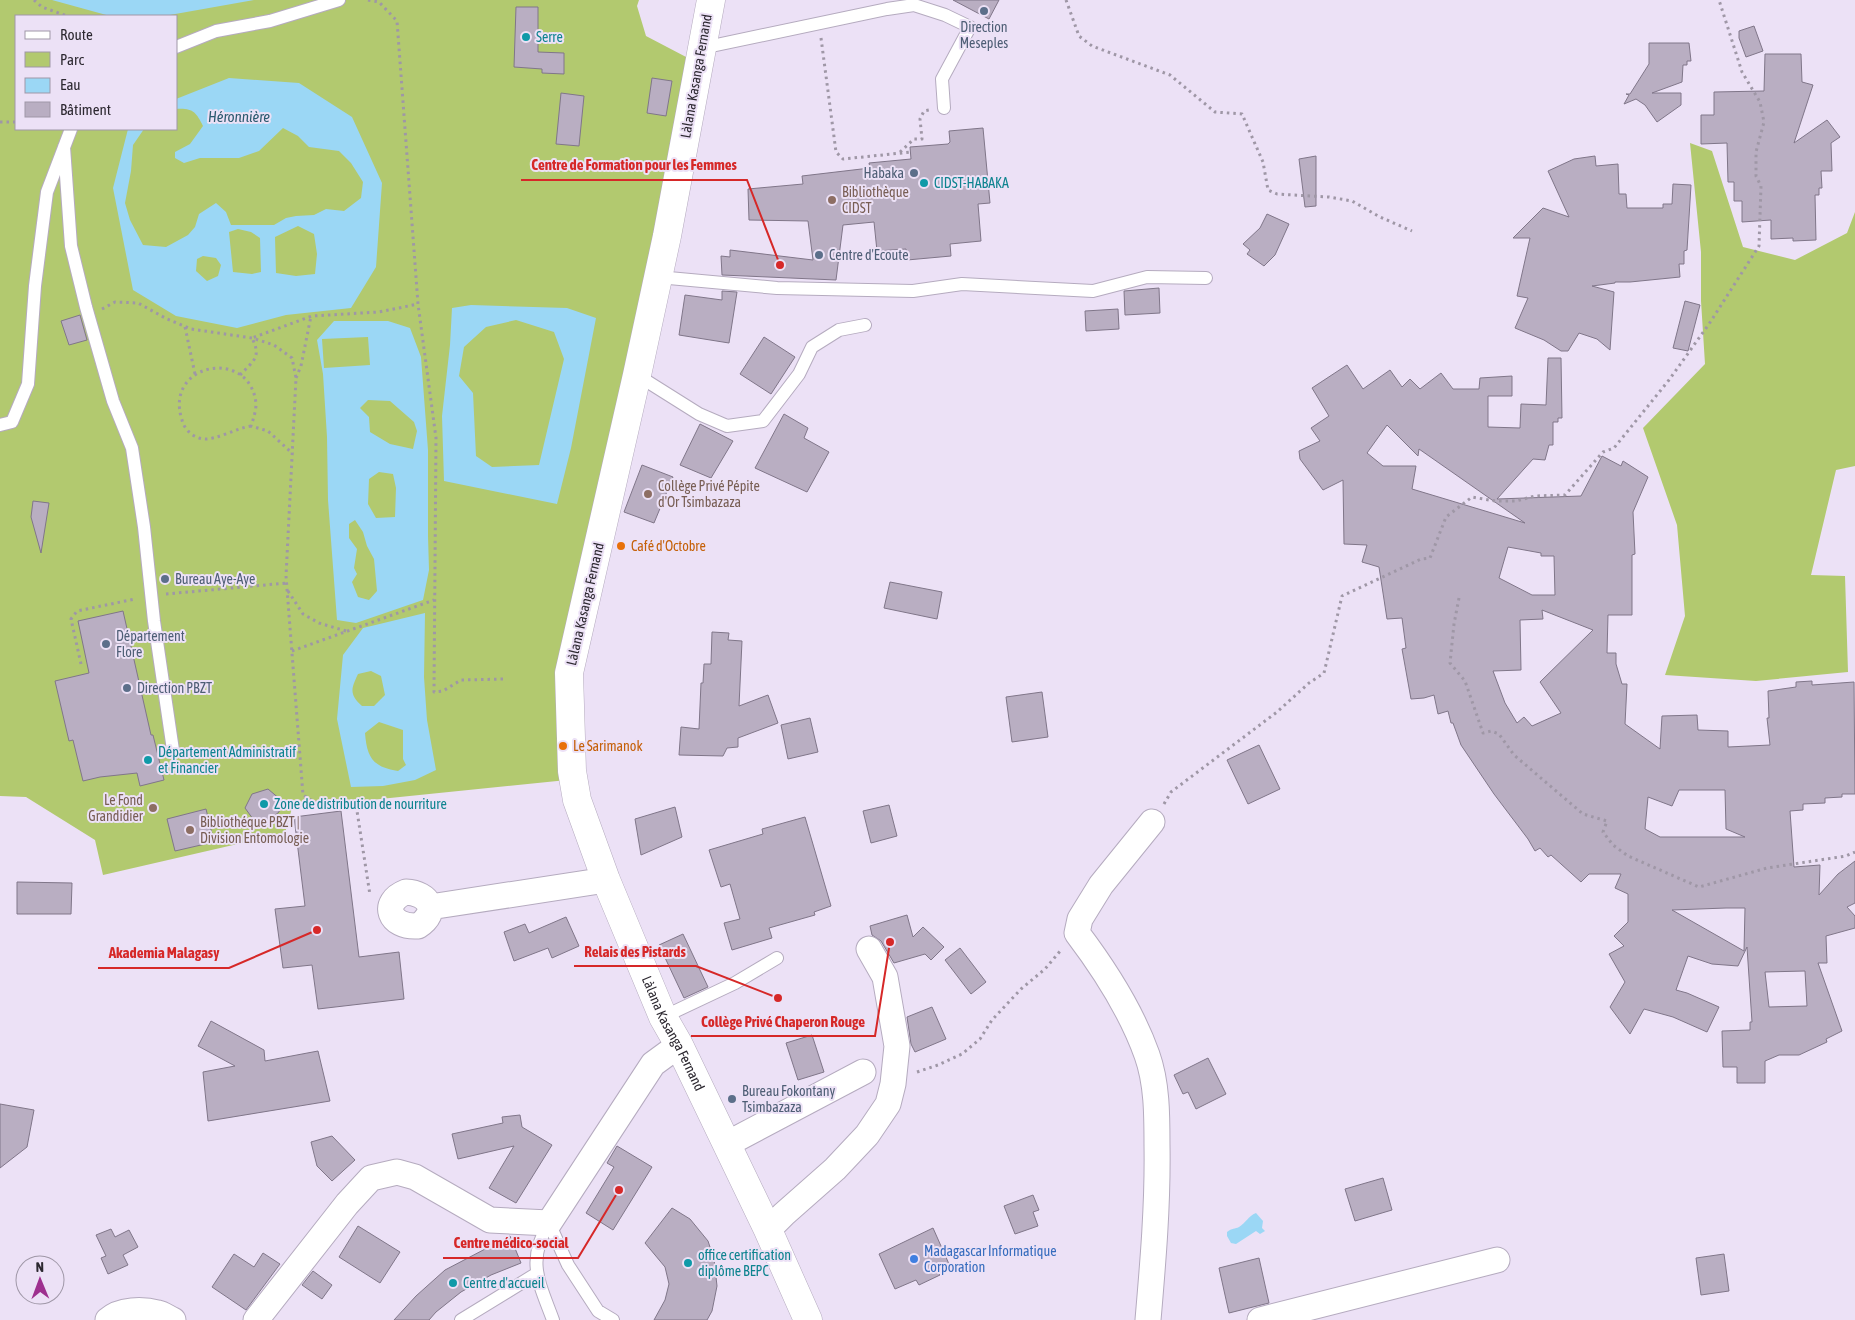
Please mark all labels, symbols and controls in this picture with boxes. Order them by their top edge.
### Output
marker: Direction Meseples [978,5,990,17]
street label: Làlana Kasanga Fernand [677,13,715,139]
legend [15,15,178,130]
place label: Direction Meseples [960,19,1008,51]
text: Route [60,26,93,43]
place label: Serre [536,29,563,45]
marker: Serre [520,31,532,43]
text: Parc [60,51,84,68]
text: Eau [60,76,81,93]
text: Bâtiment [60,101,111,118]
water label: Héronnière [208,108,270,125]
callout: Centre de Formation pour les Femmes [521,150,747,180]
text: Centre de Formation pour les Femmes [531,156,738,173]
place label: Habaka [864,165,904,181]
marker: Habaka [908,167,920,179]
place label: CIDST-HABAKA [934,175,1009,191]
marker: CIDST-HABAKA [918,177,930,189]
place label: Bibliothèque CIDST [842,184,909,216]
marker: Bibliothèque CIDST [826,194,838,206]
place label: Centre d'Ecoute [829,247,909,263]
marker: Centre d'Ecoute [813,249,825,261]
place label: Collège Privé Pépite d'Or Tsimbazaza [658,478,760,510]
marker: Collège Privé Pépite d'Or Tsimbazaza [642,488,654,500]
place label: Café d'Octobre [631,538,706,554]
marker: Café d'Octobre [615,540,627,552]
street label: Làlana Kasanga Fernand [563,541,607,667]
place label: Bureau Aye-Aye [175,571,255,587]
marker: Bureau Aye-Aye [159,573,171,585]
place label: Département Flore [116,628,185,660]
marker: Département Flore [100,638,112,650]
place label: Direction PBZT [137,680,212,696]
marker: Direction PBZT [121,682,133,694]
place label: Le Sarimanok [573,738,643,754]
marker: Le Sarimanok [557,740,569,752]
place label: Département Administratif et Financier [158,744,296,776]
marker: Département Administratif et Financier [142,754,154,766]
place label: Le Fond Grandidier [88,792,144,824]
place label: Zone de distribution de nourriture [274,796,447,812]
marker: Zone de distribution de nourriture [258,798,270,810]
marker: Le Fond Grandidier [147,802,159,814]
place label: Bibliothéque PBZT | Division Entomologie [200,814,309,846]
marker: Bibliothéque PBZT | Division Entomologie [184,824,196,836]
callout: Relais des Pistards [574,936,696,966]
callout: Akademia Malagasy [98,938,229,968]
text: Relais des Pistards [584,943,686,960]
text: Akademia Malagasy [108,944,220,961]
street label: Làlana Kasanga Fernand [639,974,708,1093]
callout: Collège Privé Chaperon Rouge [691,1006,875,1036]
text: Collège Privé Chaperon Rouge [701,1013,865,1030]
place label: Bureau Fokontany Tsimbazaza [742,1083,836,1115]
marker: Bureau Fokontany Tsimbazaza [726,1093,738,1105]
callout: Centre médico-social [443,1228,578,1258]
text: Centre médico-social [453,1234,570,1251]
place label: Madagascar Informatique Corporation [924,1243,1057,1275]
place label: office certification diplôme BEPC [698,1247,791,1279]
marker: Madagascar Informatique Corporation [908,1253,920,1265]
north arrow [15,1255,65,1305]
marker: office certification diplôme BEPC [682,1257,694,1269]
text: N [36,1259,44,1275]
place label: Centre d'accueil [463,1275,545,1291]
marker: Centre d'accueil [447,1277,459,1289]

